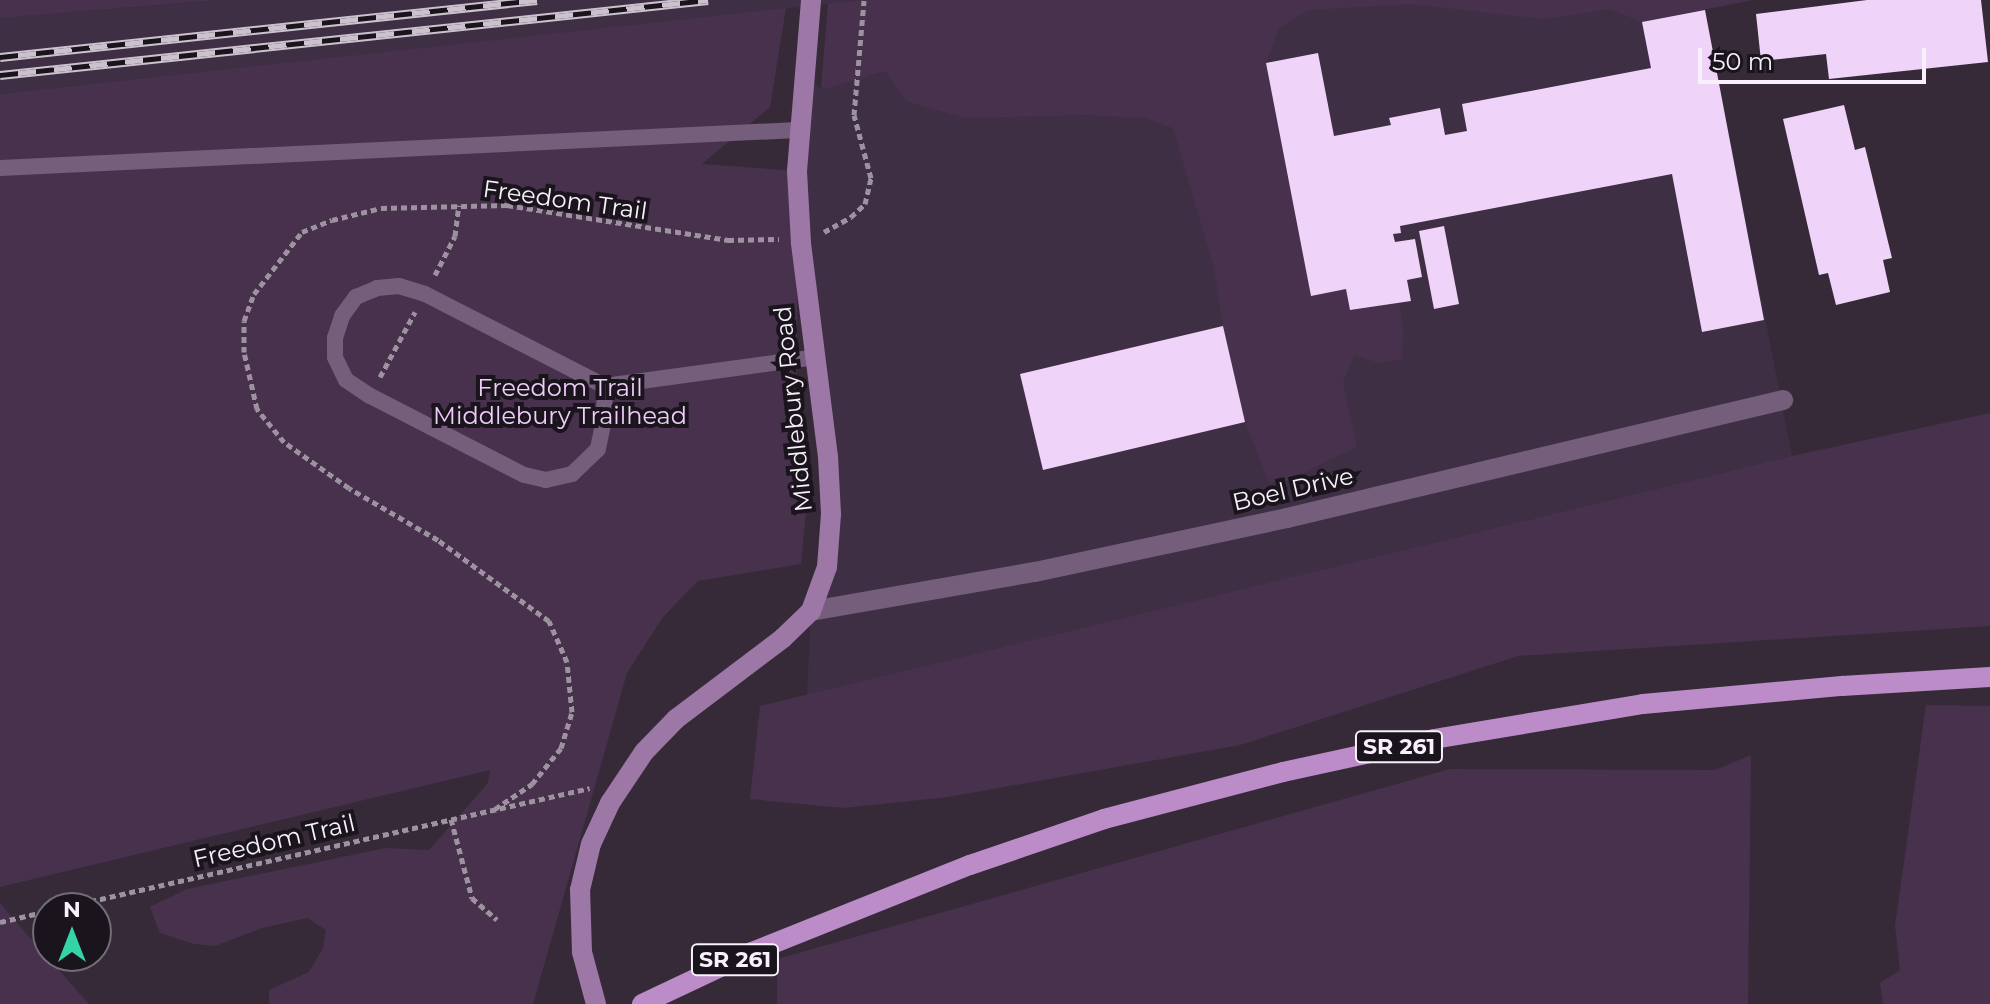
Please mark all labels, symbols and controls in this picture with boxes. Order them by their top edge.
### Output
scale bar [1702,32,1930,82]
text: 50 m [1712,47,1773,76]
street label: Freedom Trail [481,174,649,226]
street label: Middlebury Road [768,305,818,513]
park label: Freedom Trail Middlebury Trailhead [433,374,687,430]
street label: Boel Drive [1230,461,1356,517]
road number: SR 261 [1353,729,1445,765]
street label: Freedom Trail [190,808,358,874]
north arrow [32,892,112,972]
text: N [63,896,81,923]
road number: SR 261 [689,942,781,978]

